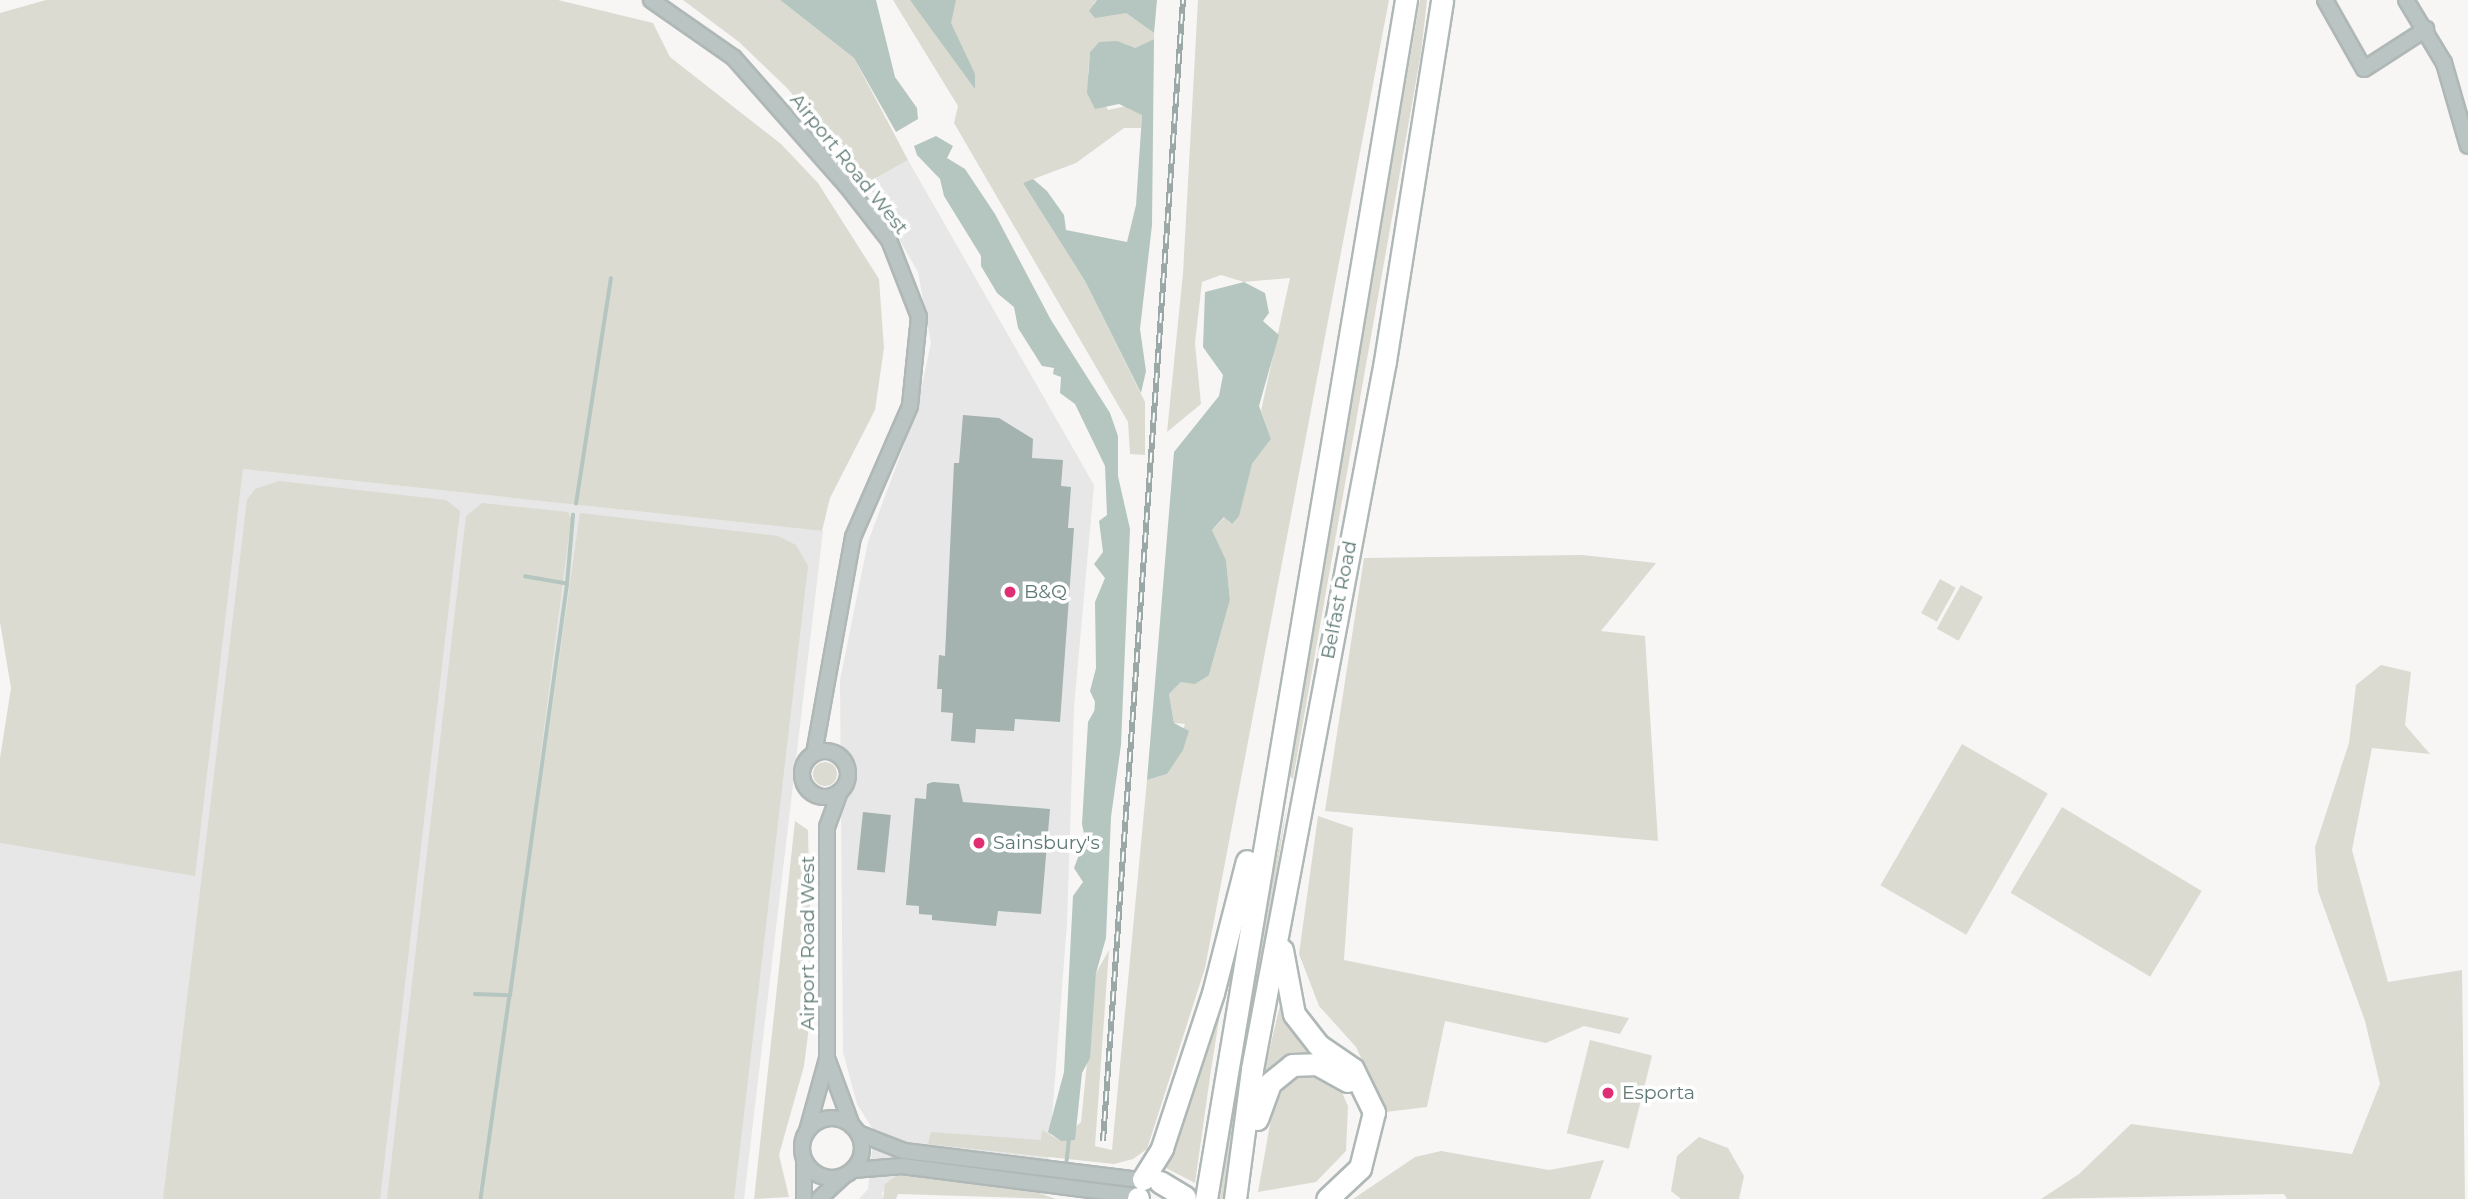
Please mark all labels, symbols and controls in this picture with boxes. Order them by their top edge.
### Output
street label: Airport Road West [785,89,913,239]
street label: Belfast Road [1316,539,1362,661]
place label: B&Q [1024,581,1067,603]
marker: B&Q [1002,584,1018,600]
place label: Sainsbury's [993,832,1100,854]
marker: Sainsbury's [971,835,987,851]
street label: Airport Road West [797,856,819,1030]
place label: Esporta [1622,1082,1695,1104]
marker: Esporta [1600,1085,1616,1101]

